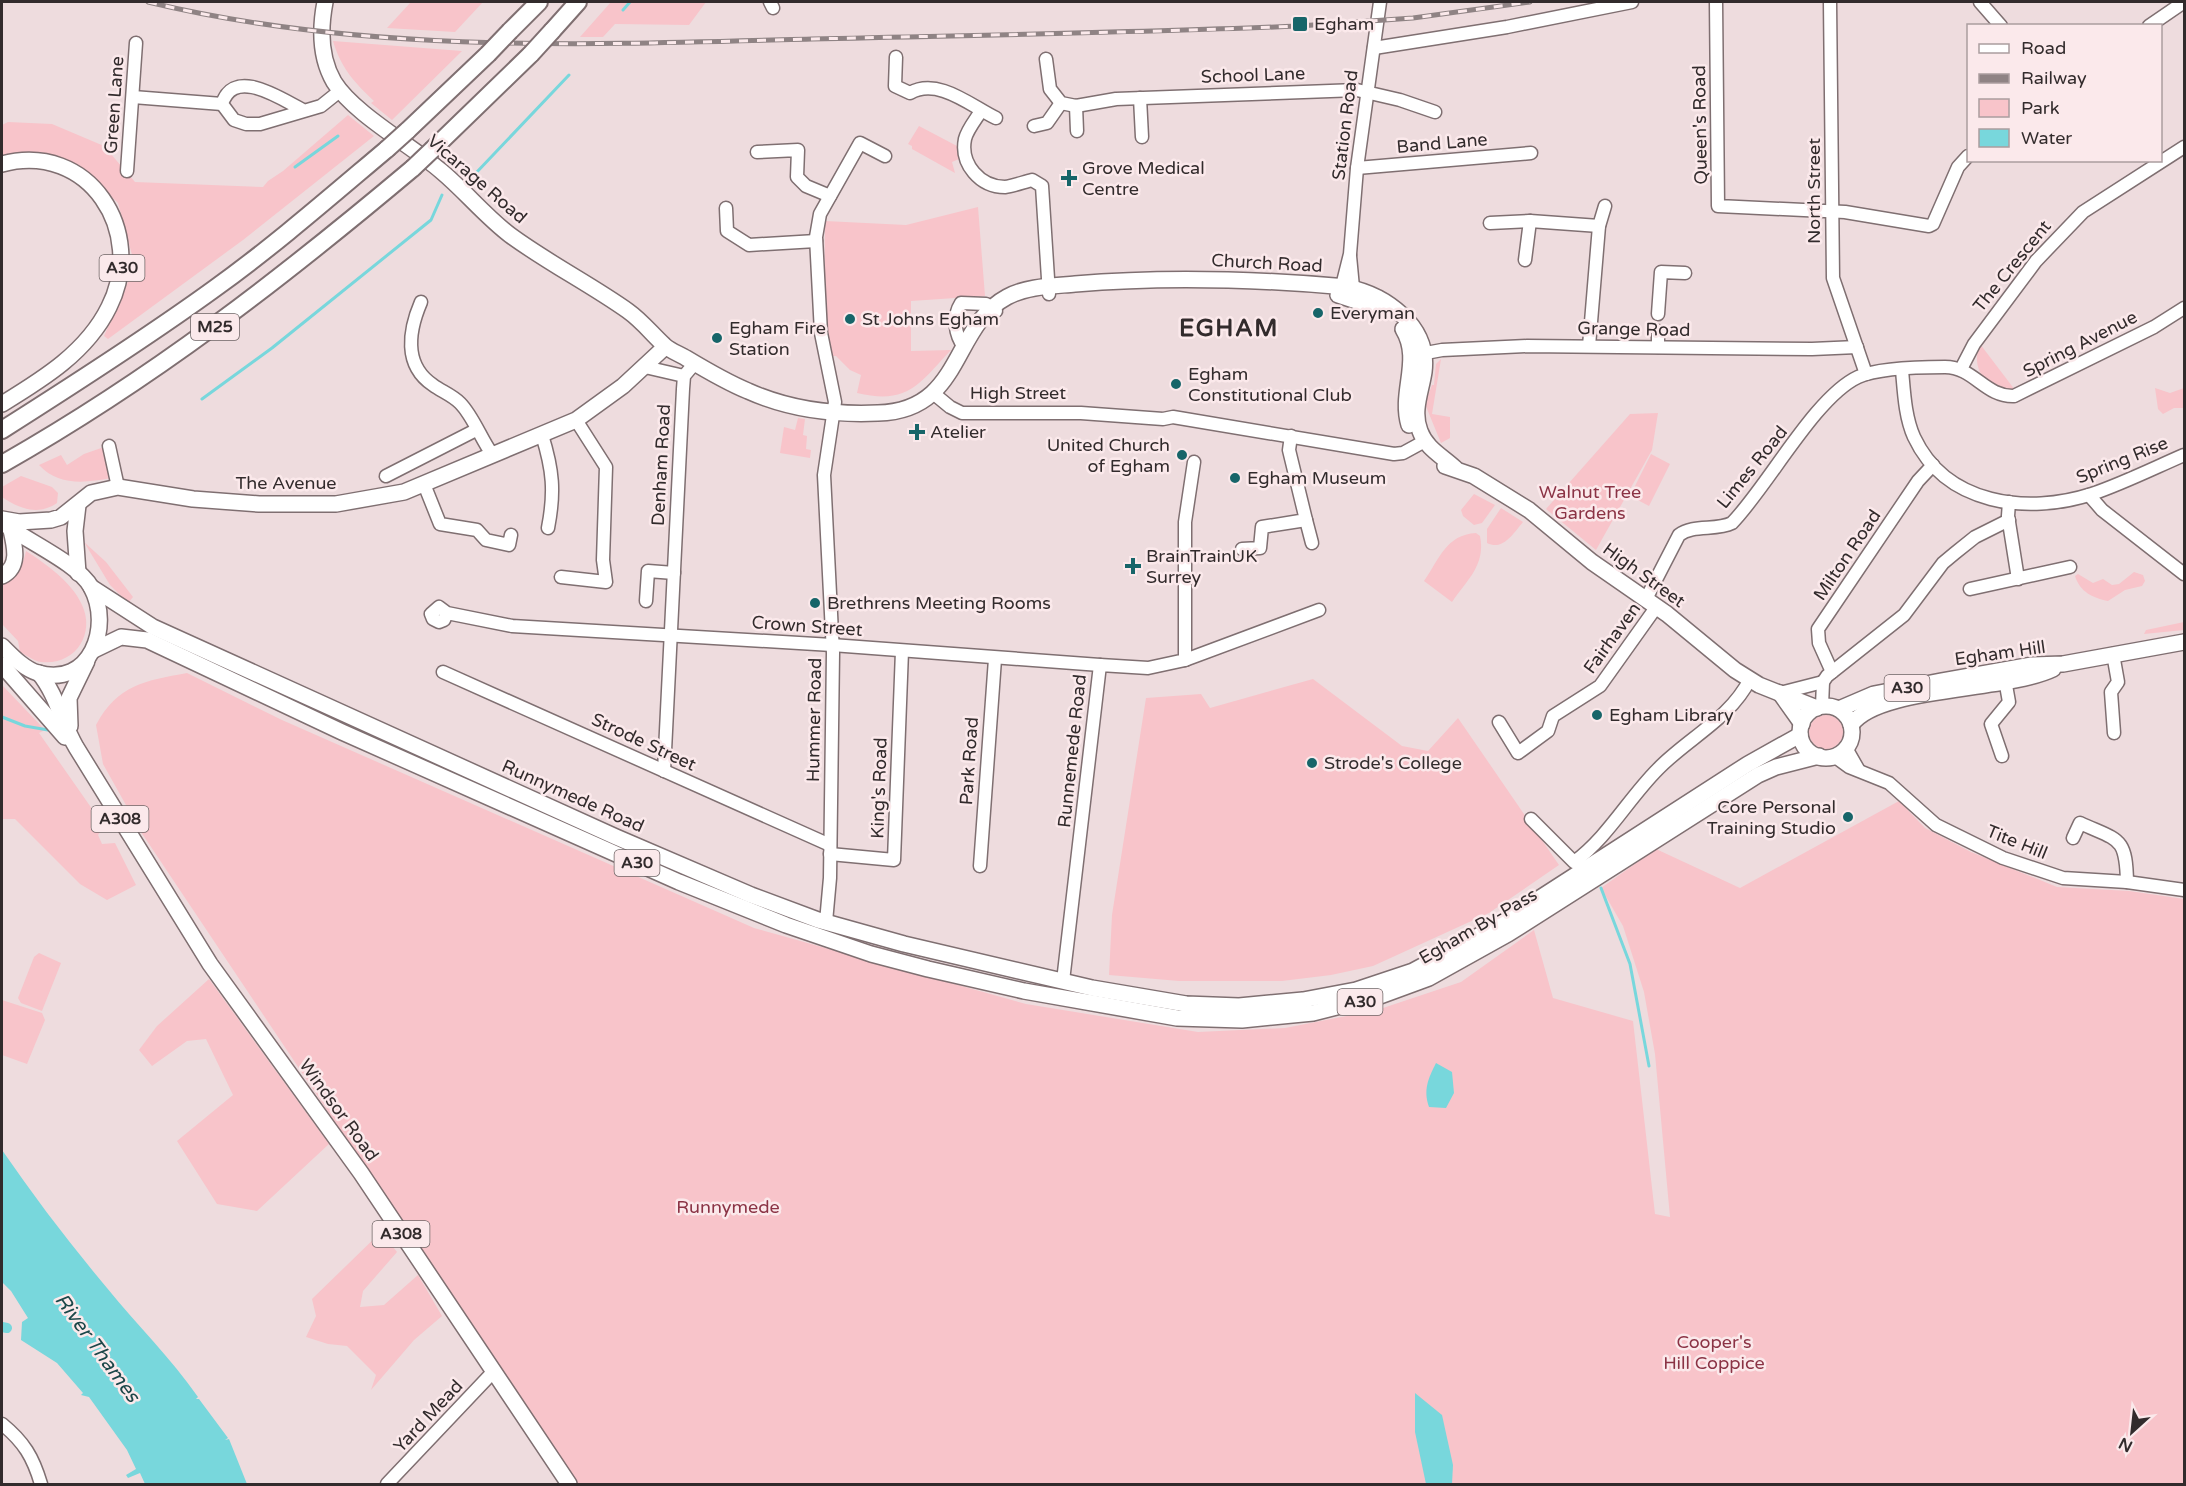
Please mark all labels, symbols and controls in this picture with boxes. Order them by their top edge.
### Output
place label: Egham [1314,13,1374,35]
marker: Egham [1291,15,1309,33]
legend [1967,24,2162,162]
text: Road [2021,37,2066,59]
street label: Green Lane [100,55,128,155]
street label: School Lane [1200,62,1306,88]
street label: Queen's Road [1688,65,1712,185]
text: Railway [2021,67,2087,89]
street label: Station Road [1327,69,1363,181]
text: Park [2021,97,2060,119]
text: Water [2021,127,2072,149]
street label: Band Lane [1396,128,1488,158]
street label: Vicarage Road [423,130,531,228]
street label: North Street [1803,138,1825,244]
place label: Grove Medical Centre [1082,157,1205,200]
marker: Grove Medical Centre [1060,169,1078,187]
street label: The Crescent [1968,216,2056,316]
street label: Church Road [1211,249,1323,277]
road number: A30 [100,255,144,281]
place label: Everyman [1330,302,1415,324]
marker: Everyman [1311,306,1325,320]
street label: Spring Avenue [2019,306,2141,382]
place label: St Johns Egham [862,308,999,330]
marker: St Johns Egham [843,312,857,326]
road number: M25 [191,314,239,340]
district label: EGHAM [1179,314,1279,343]
place label: Egham Fire Station [729,317,826,360]
street label: Grange Road [1577,317,1691,341]
marker: Egham Fire Station [710,331,724,345]
place label: Egham Constitutional Club [1188,363,1352,406]
marker: Egham Constitutional Club [1169,377,1183,391]
street label: High Street [970,382,1066,404]
street label: Denham Road [647,404,675,526]
place label: Atelier [930,421,986,443]
street label: Limes Road [1712,421,1792,513]
marker: Atelier [908,423,926,441]
street label: Spring Rise [2073,432,2171,488]
place label: United Church of Egham [1047,434,1170,477]
marker: United Church of Egham [1175,448,1189,462]
place label: Egham Museum [1247,467,1386,489]
marker: Egham Museum [1228,471,1242,485]
street label: The Avenue [235,472,337,494]
park label: Walnut Tree Gardens [1539,481,1641,524]
street label: Milton Road [1809,505,1885,605]
street label: High Street [1599,538,1690,612]
place label: BrainTrainUK Surrey [1146,545,1257,588]
marker: BrainTrainUK Surrey [1124,557,1142,575]
place label: Brethrens Meeting Rooms [827,592,1051,614]
marker: Brethrens Meeting Rooms [808,596,822,610]
street label: Fairhaven [1579,598,1645,678]
street label: Crown Street [751,611,863,641]
street label: Egham Hill [1953,636,2047,670]
street label: Hummer Road [802,658,826,782]
street label: Runnemede Road [1053,673,1091,829]
road number: A30 [1884,675,1930,701]
place label: Egham Library [1609,704,1734,726]
street label: Strode Street [588,708,700,776]
marker: Egham Library [1590,708,1604,722]
street label: Park Road [955,716,983,806]
street label: King's Road [866,737,892,839]
place label: Strode's College [1324,752,1462,774]
street label: Runnymede Road [498,755,648,837]
marker: Strode's College [1305,756,1319,770]
place label: Core Personal Training Studio [1707,796,1836,839]
road number: A308 [92,806,148,832]
marker: Core Personal Training Studio [1841,810,1855,824]
street label: Tite Hill [1983,820,2051,864]
road number: A30 [614,850,660,876]
street label: Egham By-Pass [1415,883,1541,969]
road number: A30 [1338,989,1382,1015]
street label: Windsor Road [294,1055,384,1165]
park label: Runnymede [676,1196,780,1218]
road number: A308 [372,1221,430,1247]
water label: River Thames [49,1289,145,1408]
park label: Cooper's Hill Coppice [1663,1331,1765,1374]
street label: Yard Mead [389,1375,467,1457]
north arrow [2102,1402,2162,1462]
text: N [2115,1433,2136,1456]

